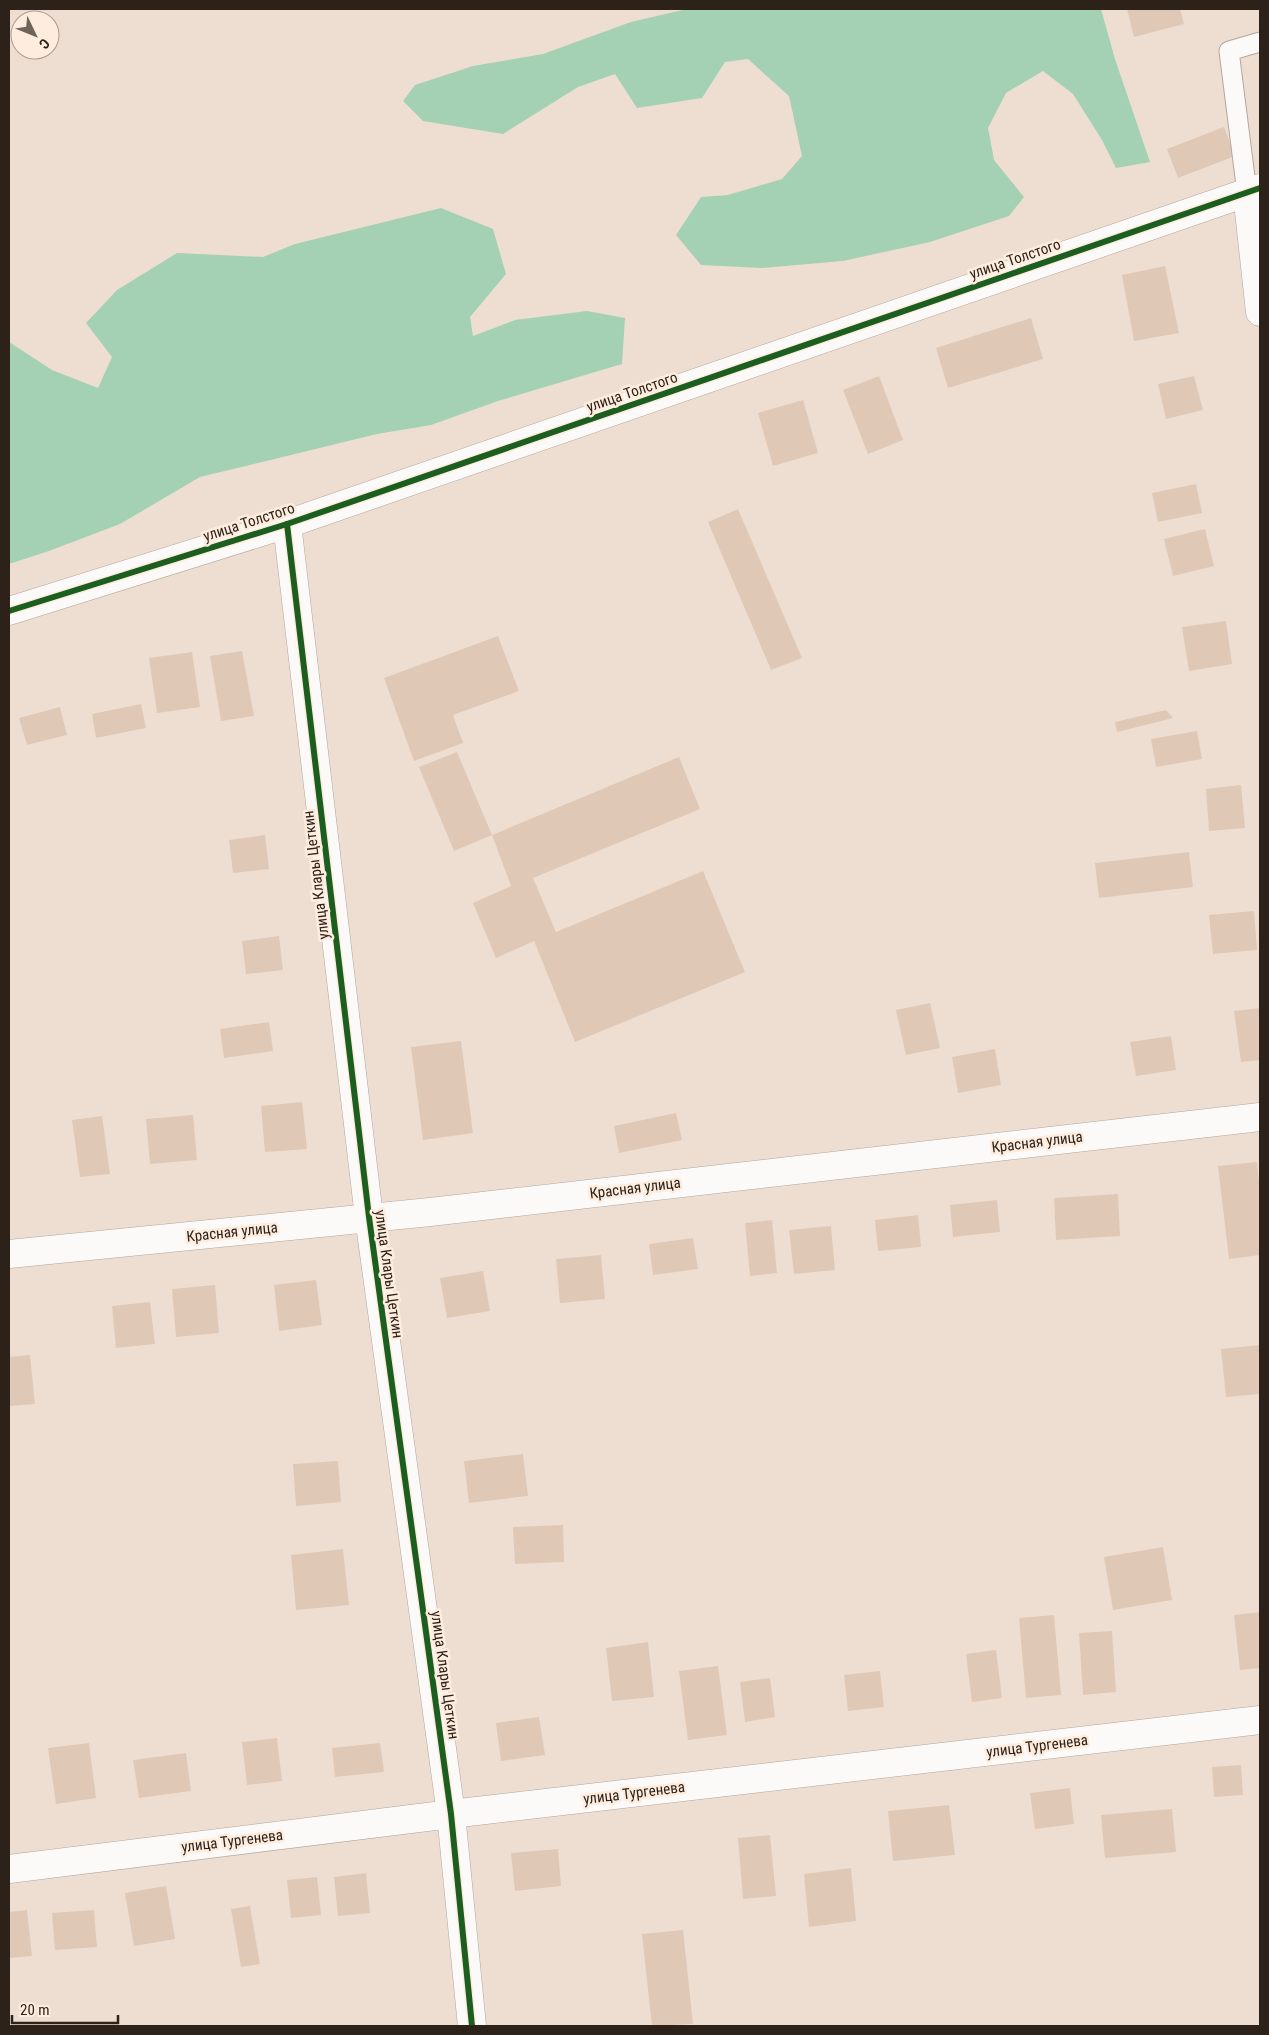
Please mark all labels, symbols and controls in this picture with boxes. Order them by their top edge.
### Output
north arrow [10,10,60,60]
text: С [36,35,53,52]
street label: улица Толстого [967,235,1063,283]
street label: улица Толстого [584,368,680,416]
street label: улица Толстого [201,499,297,545]
street label: улица Клары Цеткин [299,810,333,940]
street label: Красная улица [990,1127,1084,1157]
street label: Красная улица [588,1173,682,1203]
street label: улица Клары Цеткин [371,1209,407,1339]
street label: Красная улица [186,1218,278,1246]
street label: улица Клары Цеткин [427,1610,463,1740]
street label: улица Тургенева [985,1731,1089,1761]
street label: улица Тургенева [582,1778,686,1808]
street label: улица Тургенева [180,1826,284,1856]
scale bar [12,1992,119,2024]
text: 20 m [20,2001,50,2019]

